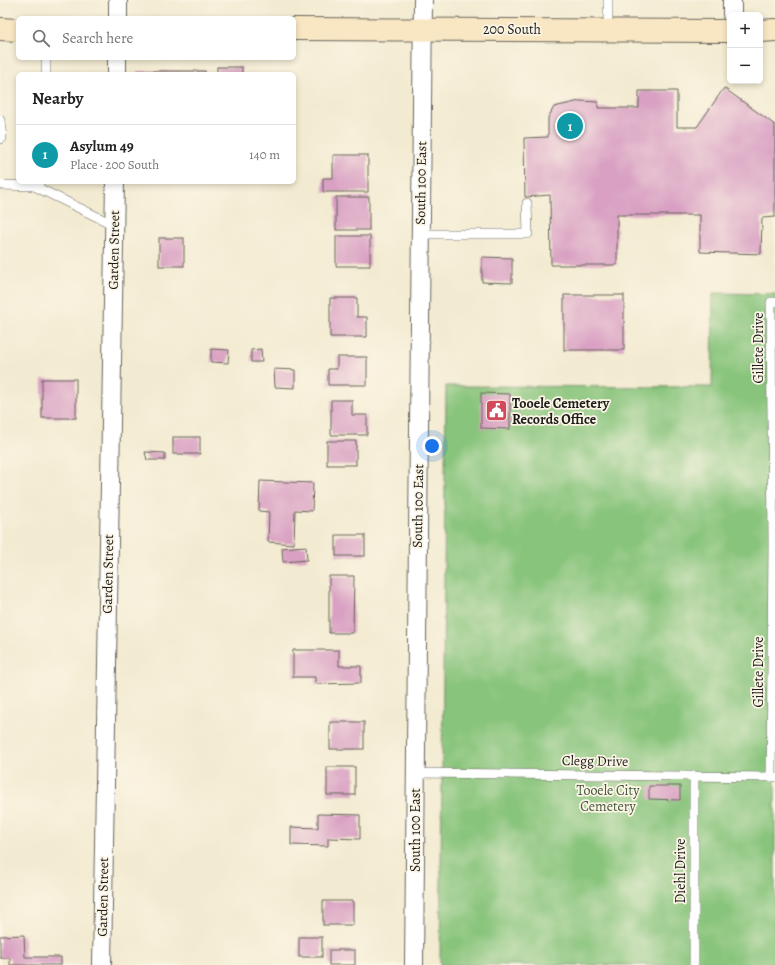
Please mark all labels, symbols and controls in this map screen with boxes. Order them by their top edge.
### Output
map controls [727,12,763,84]
button: + [727,12,763,48]
search box [16,16,296,60]
street label: 200 South [483,20,542,39]
icon: search [30,27,52,49]
text: Search here [62,28,133,48]
button: − [727,48,763,84]
text: Nearby [32,87,83,110]
pin: 1 [557,111,583,141]
text: Asylum 49 [70,136,134,156]
street label: South 100 East [411,141,431,225]
text: 1 [43,146,47,163]
text: 140 m [249,146,280,163]
text: Place · 200 South [70,156,159,173]
street label: Garden Street [104,210,124,290]
street label: Gillete Drive [749,312,768,384]
place label: Tooele Cemetery Records Office [512,394,610,429]
public building icon: Tooele Cemetery Records Office [483,398,509,424]
your location [422,436,442,456]
street label: South 100 East [408,464,428,548]
street label: Garden Street [98,534,118,614]
street label: Gillete Drive [749,636,768,708]
street label: Clegg Drive [562,751,628,771]
park label: Tooele City Cemetery [577,781,640,816]
street label: South 100 East [406,788,425,872]
street label: Diehl Drive [671,838,690,904]
street label: Garden Street [93,857,113,937]

